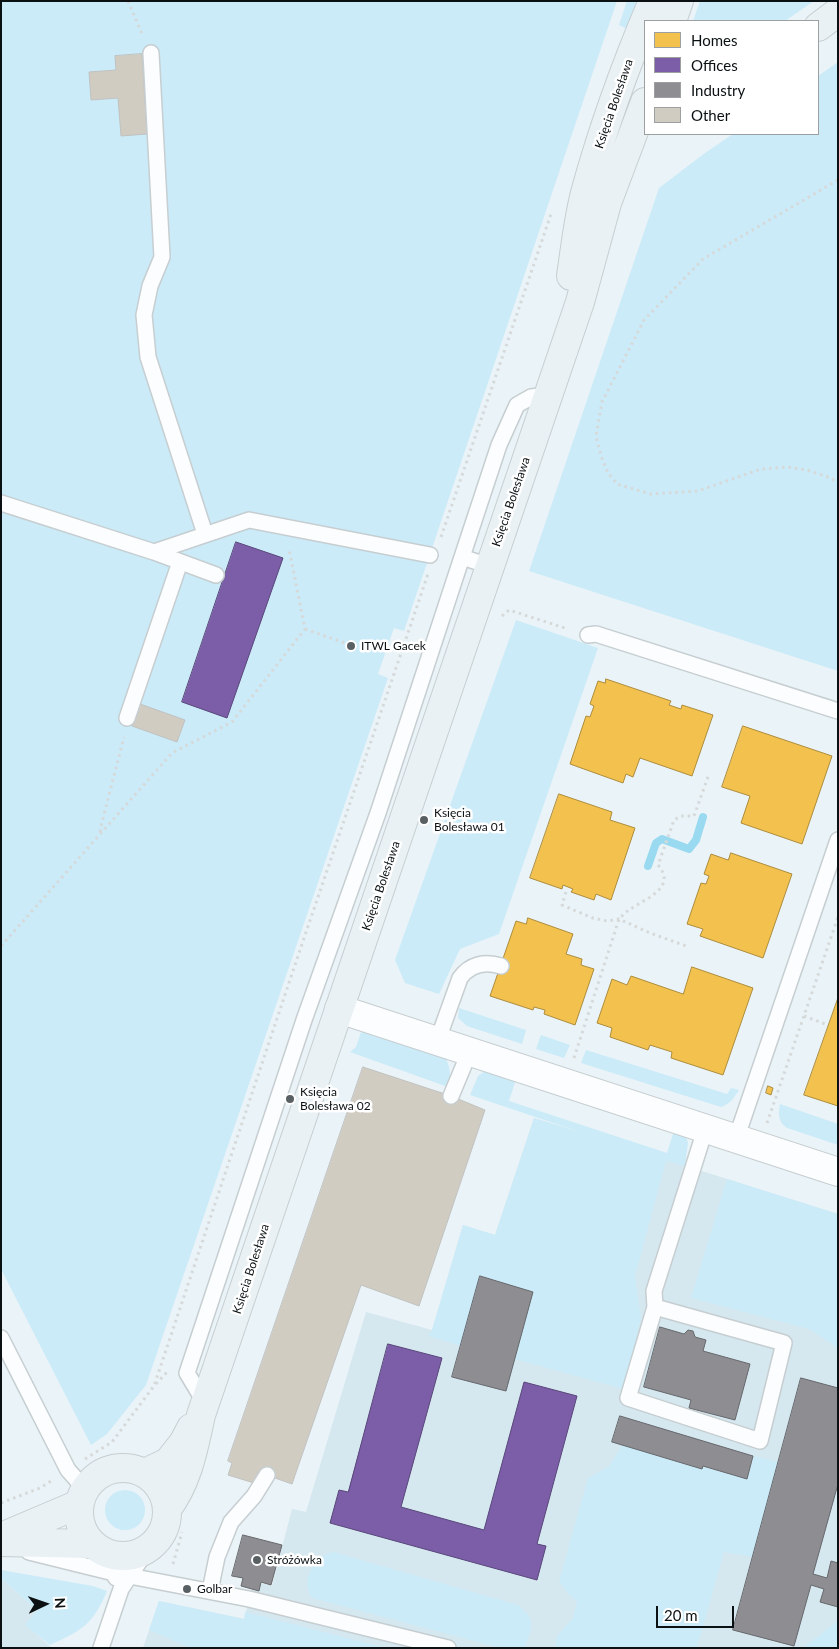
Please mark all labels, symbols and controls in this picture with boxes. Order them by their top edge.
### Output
legend [644,20,819,135]
text: Homes [691,31,737,49]
text: Offices [691,56,738,74]
street label: Księcia Bolesława [592,57,636,151]
text: Industry [691,81,745,99]
text: Other [691,106,730,124]
street label: Księcia Bolesława [489,455,533,549]
place label: ITWL Gacek [361,639,426,653]
marker: ITWL Gacek [345,640,357,652]
place label: Księcia Bolesława 01 [434,806,505,834]
marker: Księcia Bolesława 01 [418,814,430,826]
street label: Księcia Bolesława [359,839,403,933]
place label: Księcia Bolesława 02 [300,1085,371,1113]
marker: Księcia Bolesława 02 [284,1093,296,1105]
street label: Księcia Bolesława [230,1222,272,1316]
place label: Stróżówka [267,1553,322,1567]
marker: Stróżówka [251,1554,263,1566]
north arrow [20,1579,70,1629]
place label: Golbar [197,1582,232,1596]
marker: Golbar [181,1583,193,1595]
scale bar [659,1596,736,1628]
text: N [52,1597,69,1609]
text: 20 m [664,1606,698,1624]

